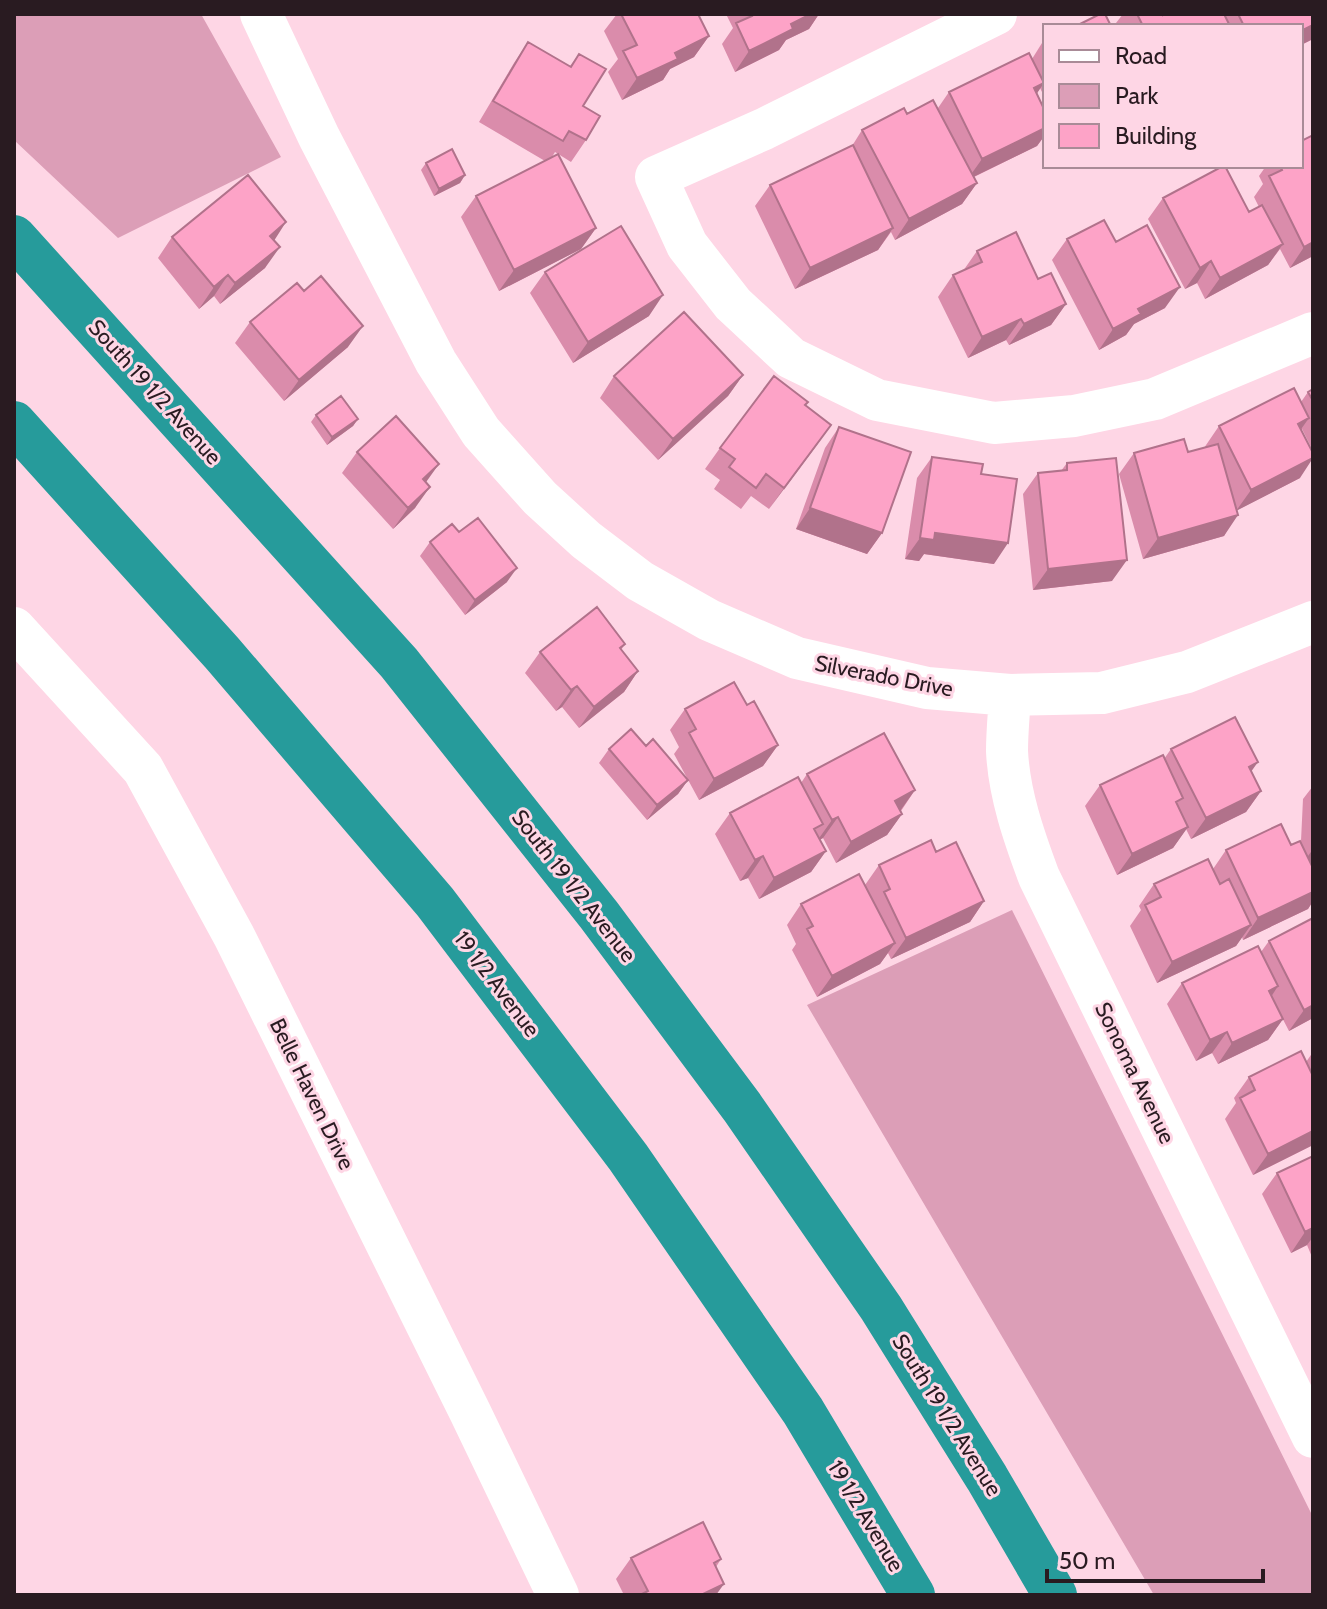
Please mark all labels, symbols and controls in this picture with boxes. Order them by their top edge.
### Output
legend [1043,24,1303,168]
text: Road [1115,41,1167,70]
text: Park [1115,81,1158,110]
text: Building [1115,121,1197,150]
street label: South 19 1/2 Avenue [83,314,227,470]
street label: Silverado Drive [813,649,955,703]
street label: South 19 1/2 Avenue [506,804,642,968]
street label: 19 1/2 Avenue [449,926,545,1042]
street label: Sonoma Avenue [1089,998,1181,1148]
street label: Belle Haven Drive [264,1014,360,1174]
street label: South 19 1/2 Avenue [886,1329,1008,1501]
street label: 19 1/2 Avenue [822,1455,910,1577]
scale bar [1047,1533,1263,1583]
text: 50 m [1059,1546,1115,1575]

